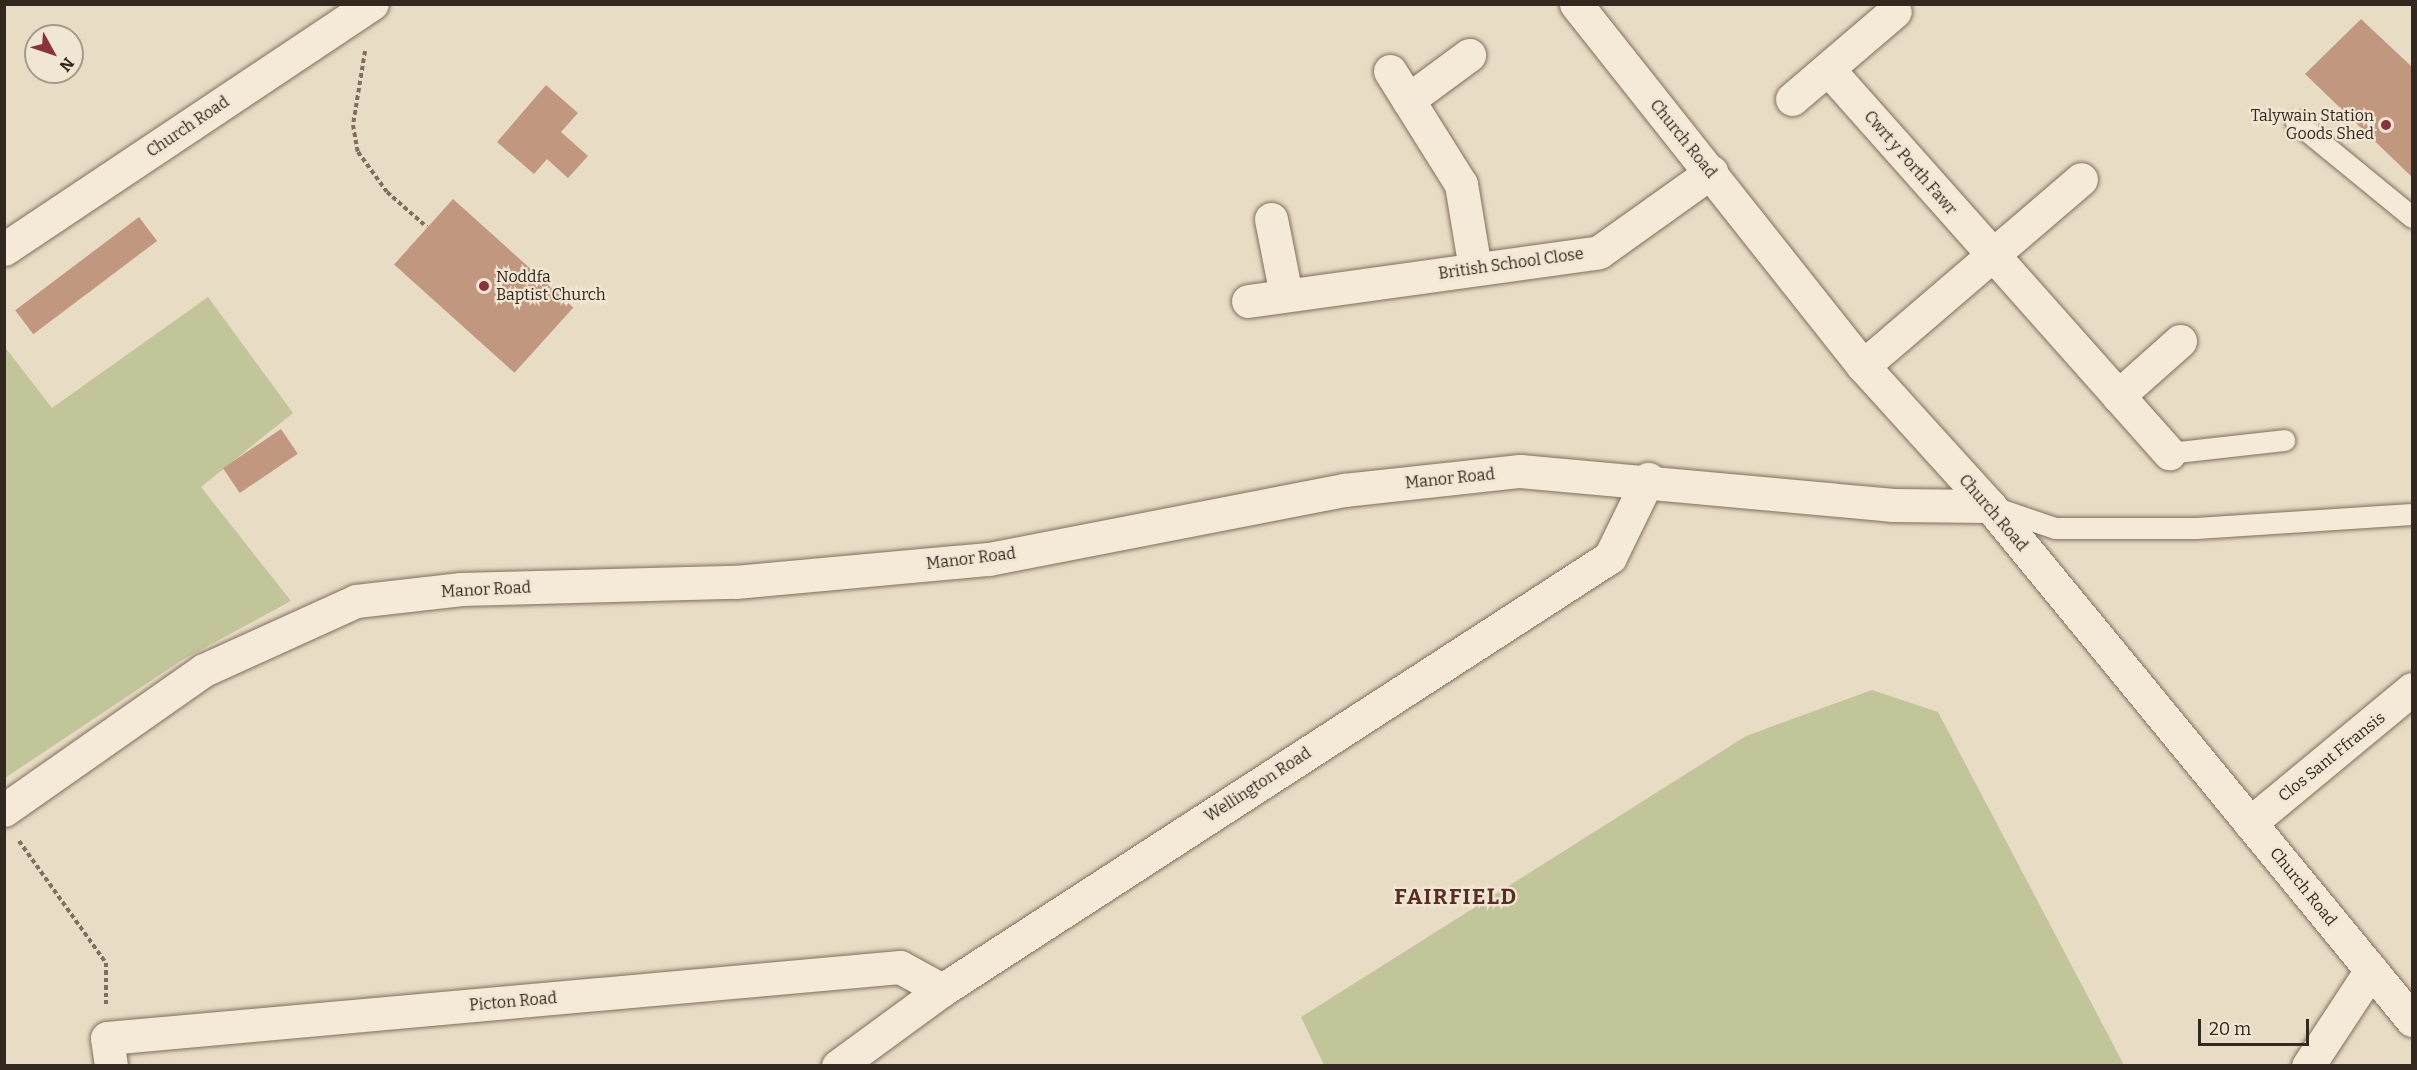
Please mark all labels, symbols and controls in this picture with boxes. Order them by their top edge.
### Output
north arrow [24,24,84,84]
text: N [55,54,78,75]
street label: Church Road [143,92,233,162]
street label: Church Road [1646,96,1720,182]
place label: Talywain Station Goods Shed [2251,106,2374,144]
street label: Cwrt y Porth Fawr [1860,107,1960,219]
marker: Talywain Station Goods Shed [2379,118,2393,132]
street label: British School Close [1437,244,1585,284]
place label: Noddfa Baptist Church [496,267,606,305]
marker: Noddfa Baptist Church [477,279,491,293]
street label: Manor Road [1404,465,1496,493]
street label: Church Road [1955,471,2031,555]
street label: Manor Road [925,544,1017,574]
street label: Manor Road [441,578,531,602]
street label: Clos Sant Ffransis [2275,708,2389,806]
street label: Wellington Road [1201,744,1315,826]
street label: Church Road [2266,844,2340,930]
district label: FAIRFIELD [1394,884,1518,910]
street label: Picton Road [468,989,558,1015]
scale bar [2201,1007,2312,1045]
text: 20 m [2209,1018,2251,1040]

